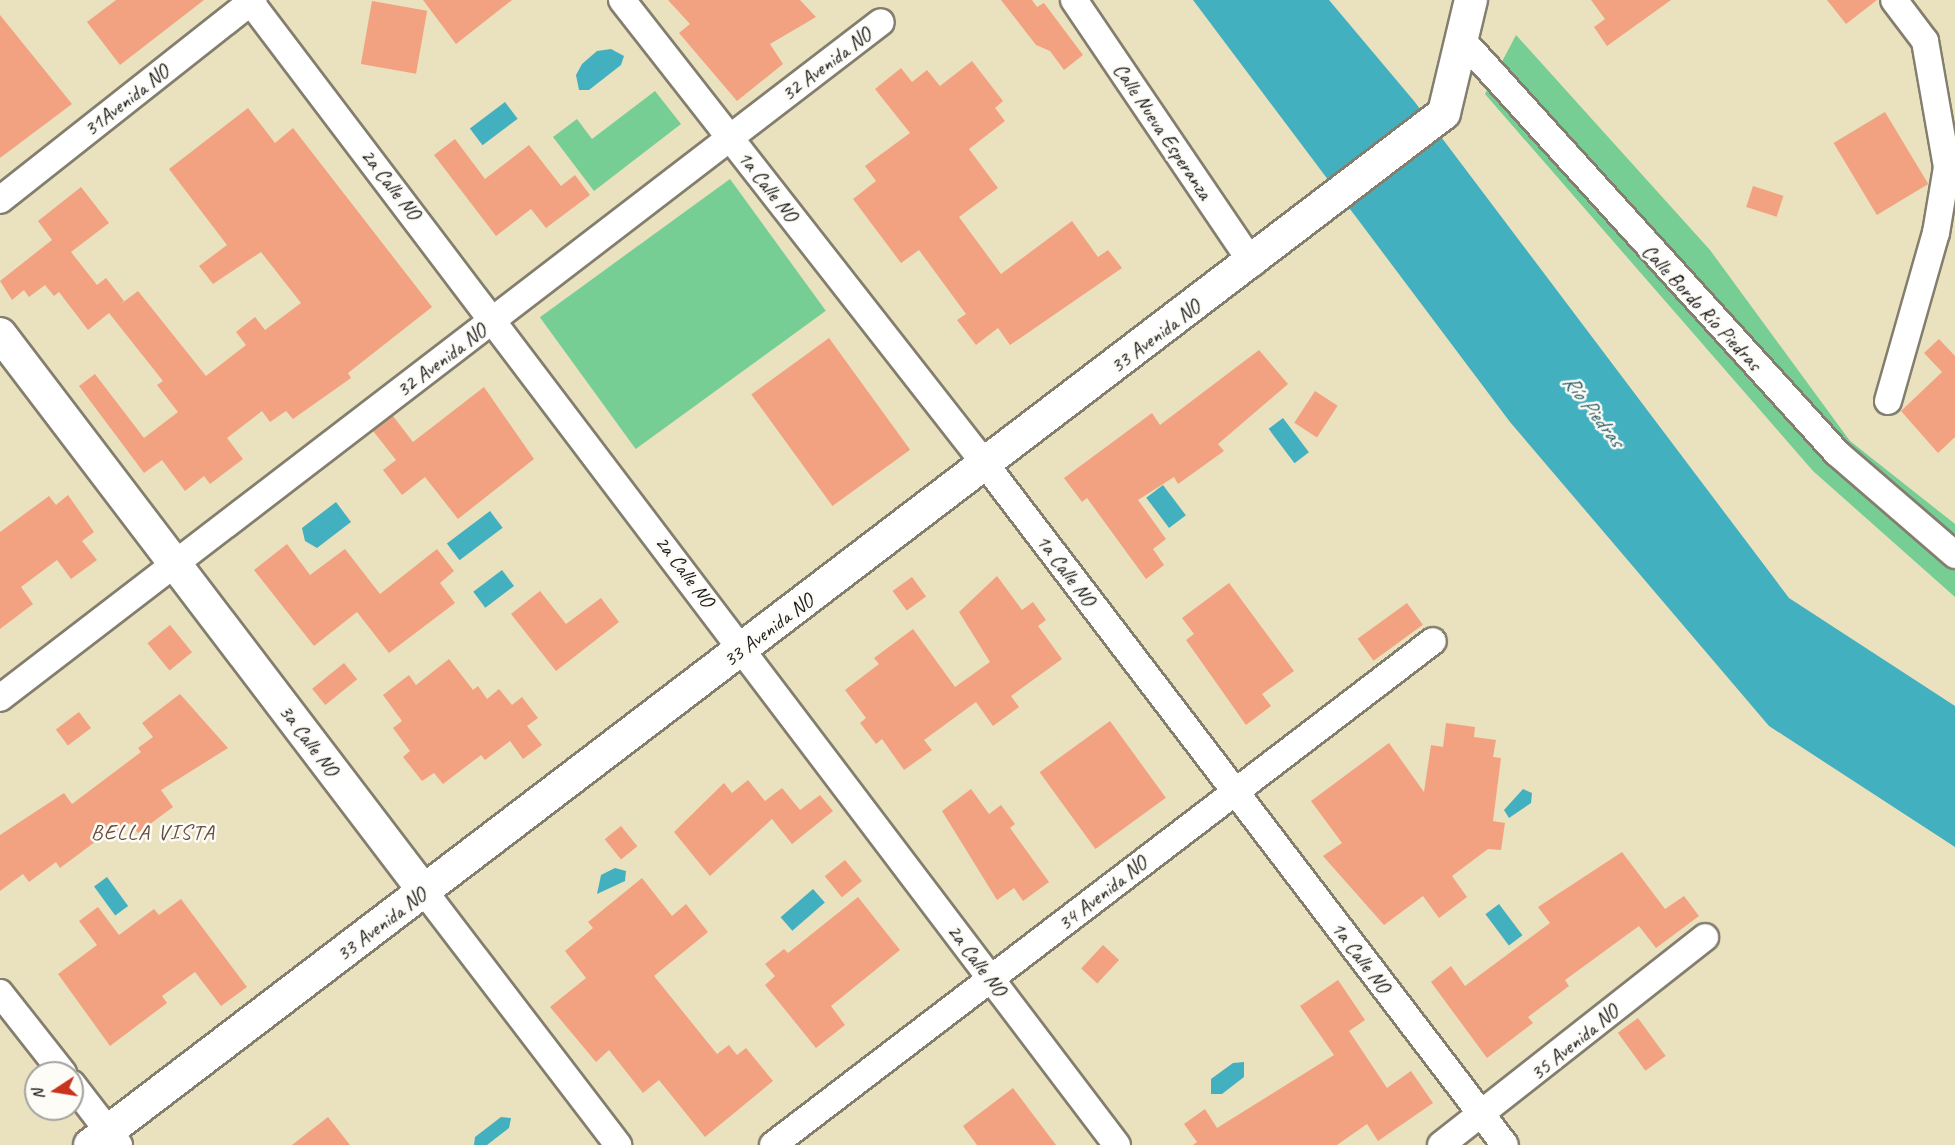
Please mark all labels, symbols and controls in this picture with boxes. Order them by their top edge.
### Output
street label: 32 Avenida NO [776,22,876,106]
street label: Calle Nueva Esperanza [1108,58,1218,204]
street label: 31Avenida NO [78,59,174,141]
street label: 2a Calle NO [355,143,427,225]
street label: 1a Calle NO [732,145,804,227]
street label: Calle Bordo Río Piedras [1637,238,1767,376]
street label: 33 Avenida NO [1105,294,1205,378]
street label: 32 Avenida NO [391,318,491,402]
water label: Río Piedras [1557,370,1629,452]
street label: 1a Calle NO [1030,529,1102,611]
street label: 2a Calle NO [649,530,721,612]
street label: 33 Avenida NO [718,588,818,672]
street label: 3a Calle NO [273,699,345,781]
district label: BELLA VISTA [91,820,215,846]
street label: 34 Avenida NO [1052,850,1152,936]
street label: 33 Avenida NO [331,882,431,966]
street label: 1a Calle NO [1325,916,1397,998]
street label: 2a Calle NO [941,919,1013,1001]
street label: 35 Avenida NO [1525,999,1623,1085]
north arrow [24,1061,84,1121]
text: N [28,1087,49,1101]

